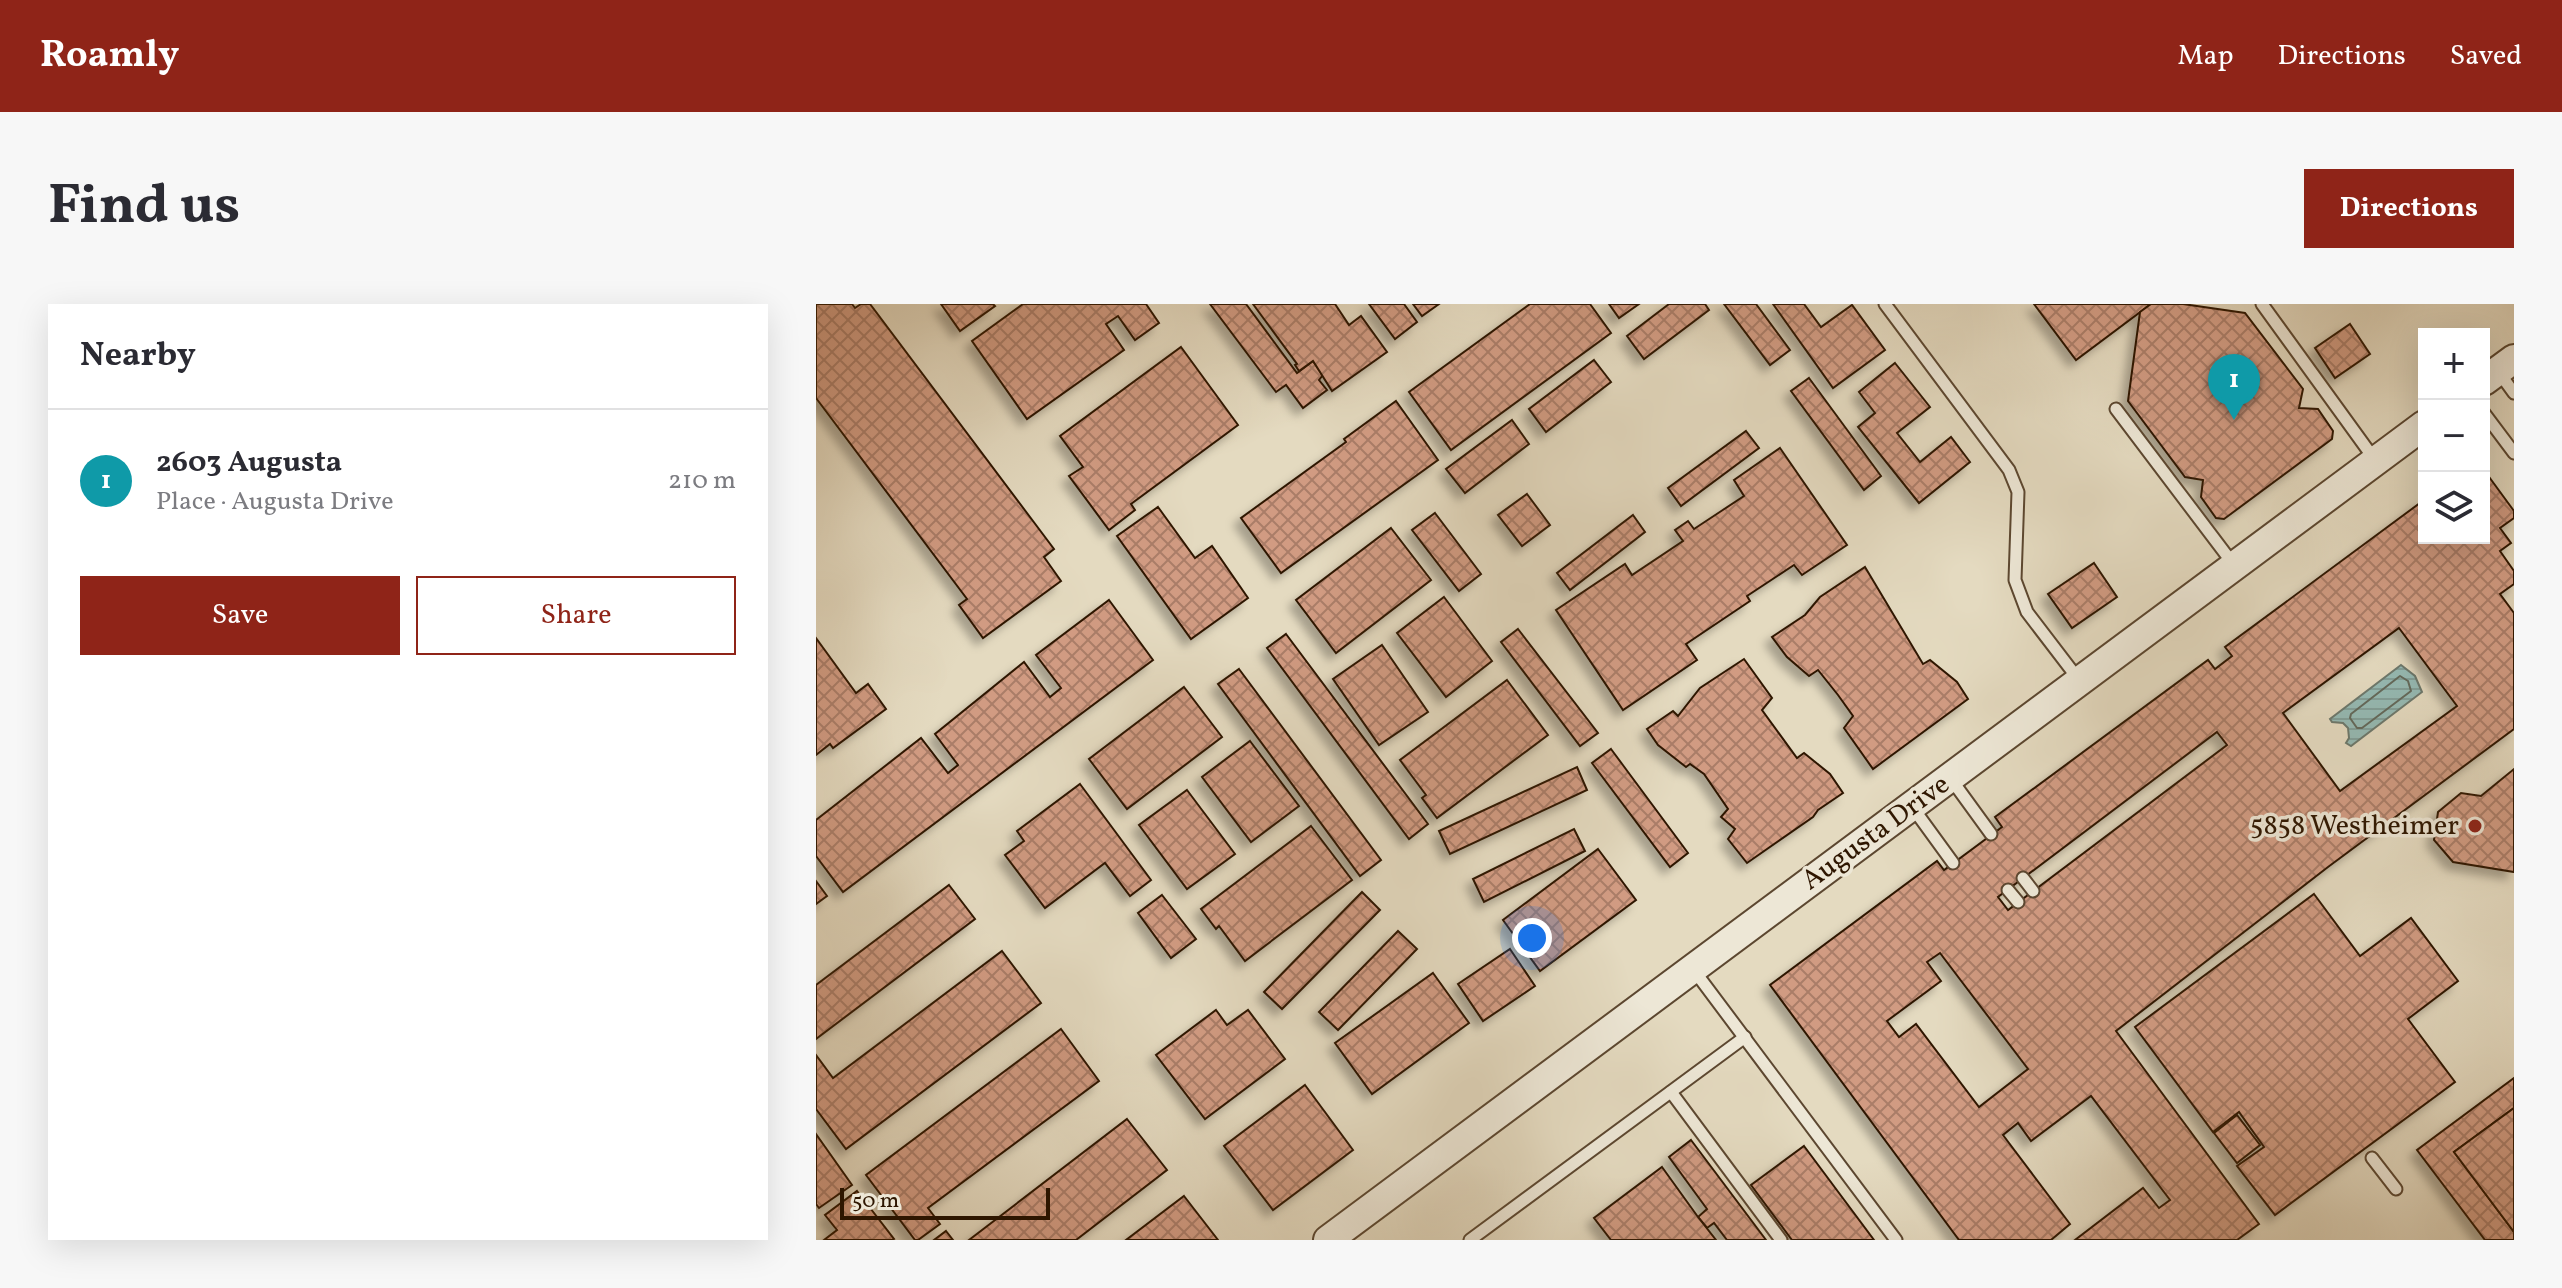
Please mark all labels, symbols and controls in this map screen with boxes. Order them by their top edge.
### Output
text: Roamly [40,30,179,83]
text: Map [2178,37,2234,76]
text: Directions [2278,37,2406,76]
text: Saved [2450,37,2522,76]
text: Find us [48,169,240,247]
button: Directions [2304,169,2514,248]
map controls [2418,328,2490,544]
button: + [2418,328,2490,400]
text: Nearby [80,333,196,380]
pin: 1 [2208,354,2260,420]
button: − [2418,400,2490,472]
text: 2603 Augusta [156,442,342,484]
text: 1 [101,463,111,499]
text: 210 m [668,463,736,499]
button: layers [2418,472,2490,544]
text: Place · Augusta Drive [156,484,394,520]
button: Save [80,576,400,655]
button: Share [416,576,736,655]
street label: Augusta Drive [1794,766,1958,900]
place label: 5858 Westheimer [2250,807,2459,846]
marker: 5858 Westheimer [2466,817,2484,835]
your location [1512,918,1552,958]
scale bar [840,1184,1050,1220]
text: 50 m [852,1186,899,1217]

